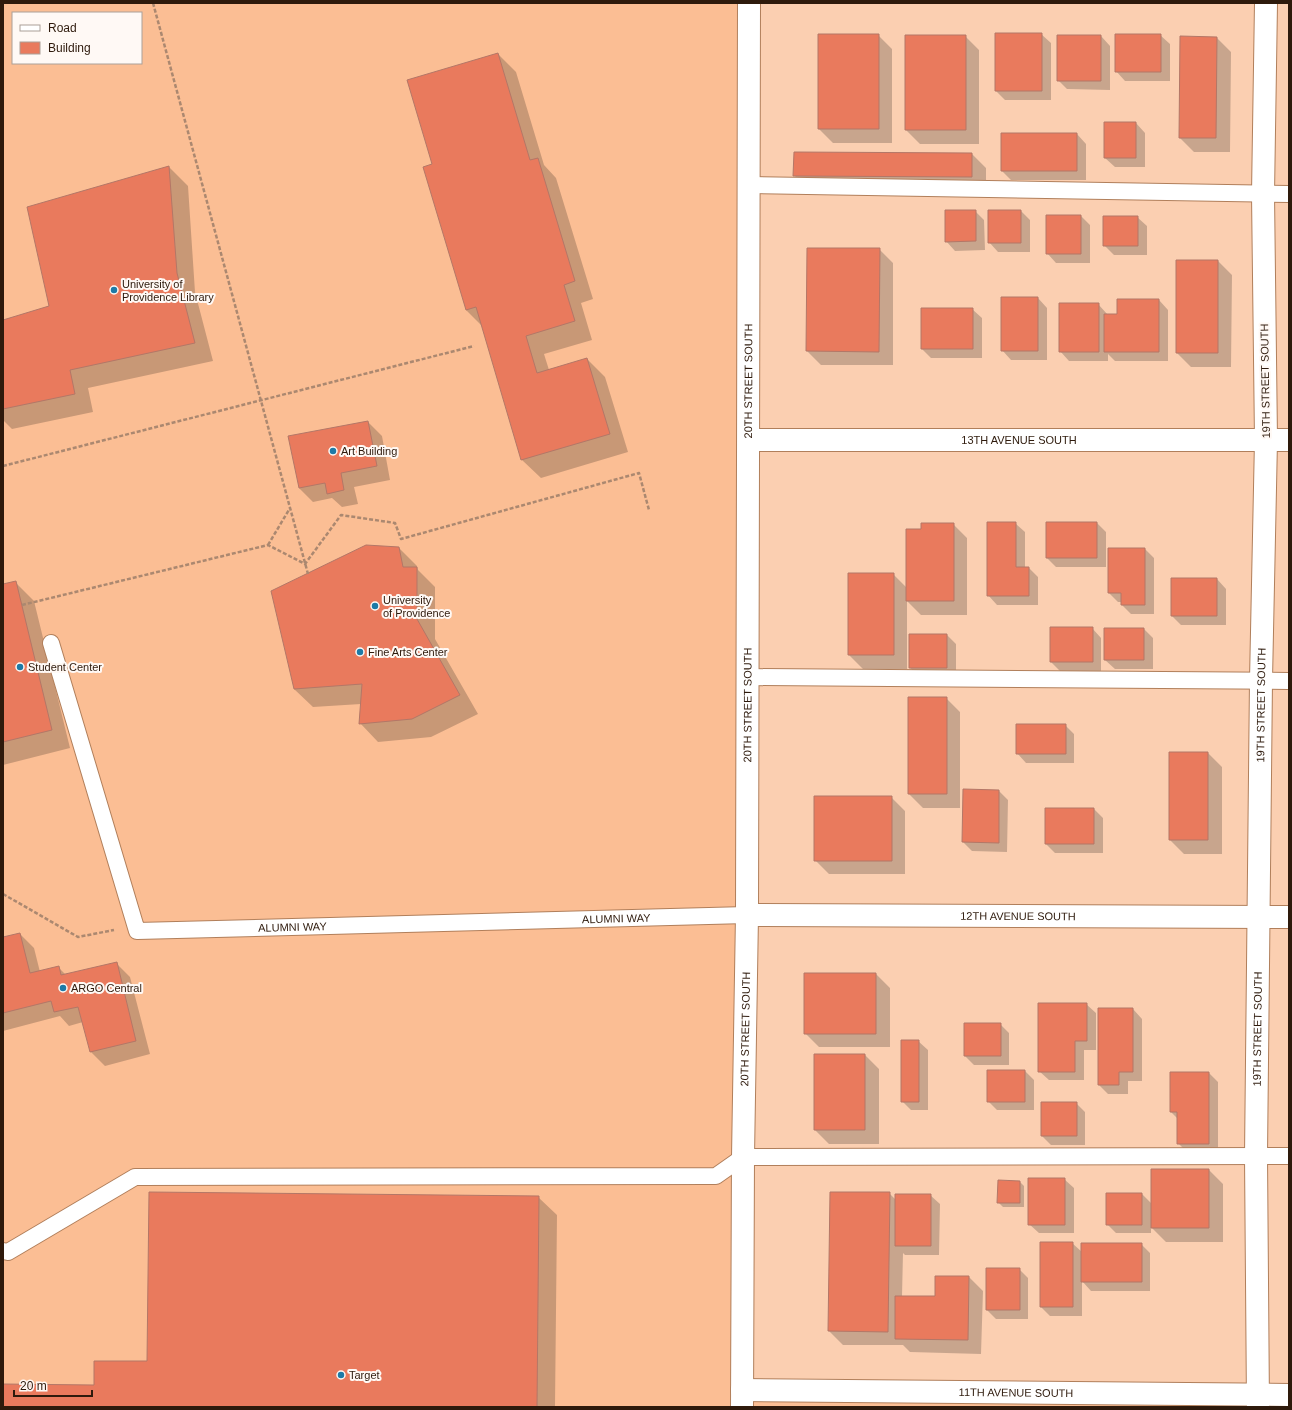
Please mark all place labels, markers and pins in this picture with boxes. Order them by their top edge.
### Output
place label: University of Providence Library [122,278,214,303]
marker: University of Providence Library [109,285,119,295]
place label: Art Building [341,445,397,457]
marker: Art Building [328,446,338,456]
place label: University of Providence [383,594,450,619]
marker: University of Providence [370,601,380,611]
place label: Fine Arts Center [368,646,448,658]
marker: Fine Arts Center [355,647,365,657]
place label: Student Center [28,661,102,673]
marker: Student Center [15,662,25,672]
place label: ARGO Central [71,982,142,994]
marker: ARGO Central [58,983,68,993]
place label: Target [349,1369,380,1381]
marker: Target [336,1370,346,1380]

